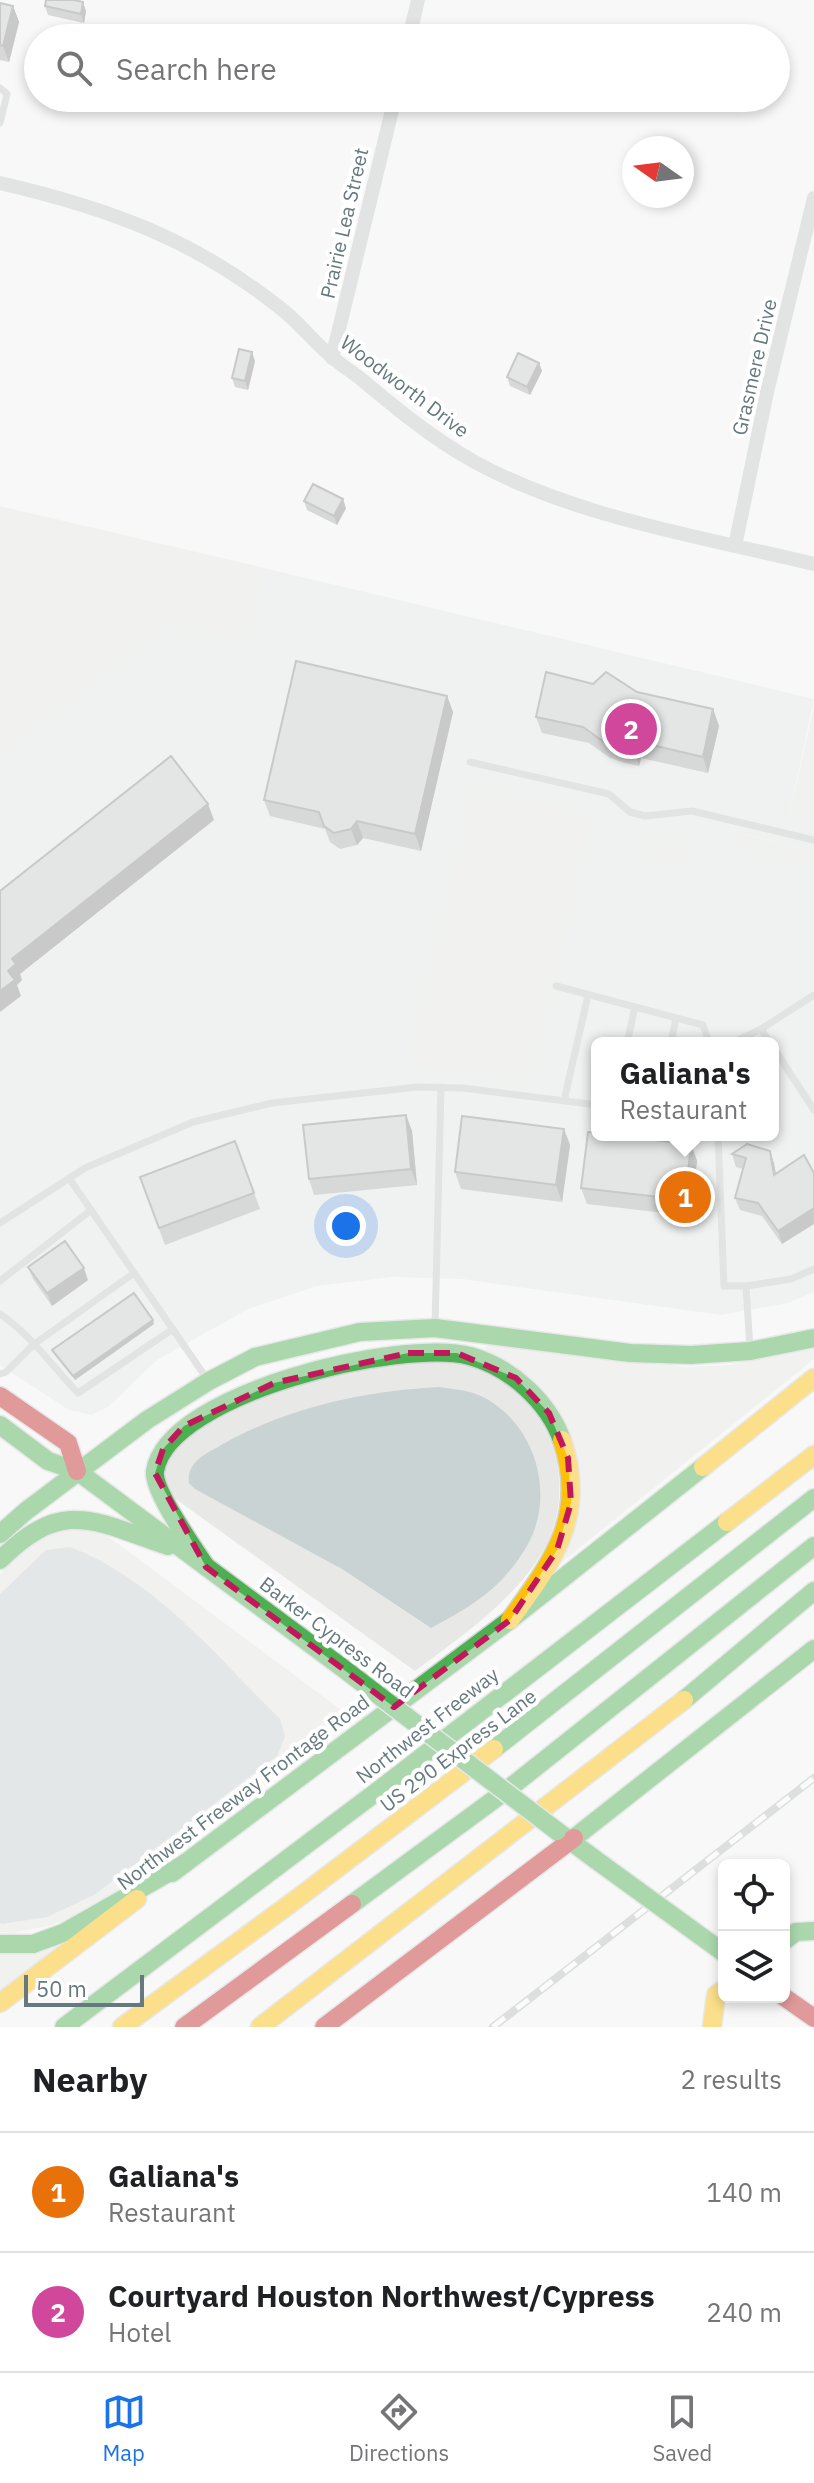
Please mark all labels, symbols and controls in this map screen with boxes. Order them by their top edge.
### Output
search box [24,24,790,112]
icon: search [52,46,96,90]
text: Search here [116,49,277,88]
north arrow [622,136,694,208]
street label: Prairie Lea Street [314,145,374,301]
street label: Grasmere Drive [725,296,783,438]
street label: Woodworth Drive [335,329,475,443]
pin: 2 [605,699,657,759]
popup [591,1037,779,1141]
text: Galiana's [619,1053,751,1092]
text: Restaurant [619,1092,747,1126]
pin: 1 [659,1167,711,1227]
your location [326,1206,366,1246]
street label: Barker Cypress Road [254,1570,420,1704]
street label: Northwest Freeway [350,1661,504,1789]
street label: US 290 Express Lane [374,1682,542,1818]
street label: Northwest Freeway Frontage Road [111,1688,375,1896]
map controls [718,1859,790,2003]
button: locate [718,1859,790,1931]
button: layers [718,1931,790,2003]
scale bar [24,1971,144,2007]
text: 50 m [36,1974,87,2003]
text: Nearby [32,2057,147,2101]
text: 2 results [680,2062,782,2096]
text: Galiana's [108,2156,239,2195]
text: 1 [50,2175,66,2209]
text: 140 m [706,2175,782,2209]
text: Restaurant [108,2195,236,2229]
text: Courtyard Houston Northwest/Cypress [108,2276,655,2315]
text: 2 [50,2295,66,2329]
text: 240 m [706,2295,782,2329]
text: Hotel [108,2315,171,2349]
tab: Map [102,2390,146,2467]
tab: Directions [349,2390,449,2467]
tab: Saved [652,2390,712,2467]

